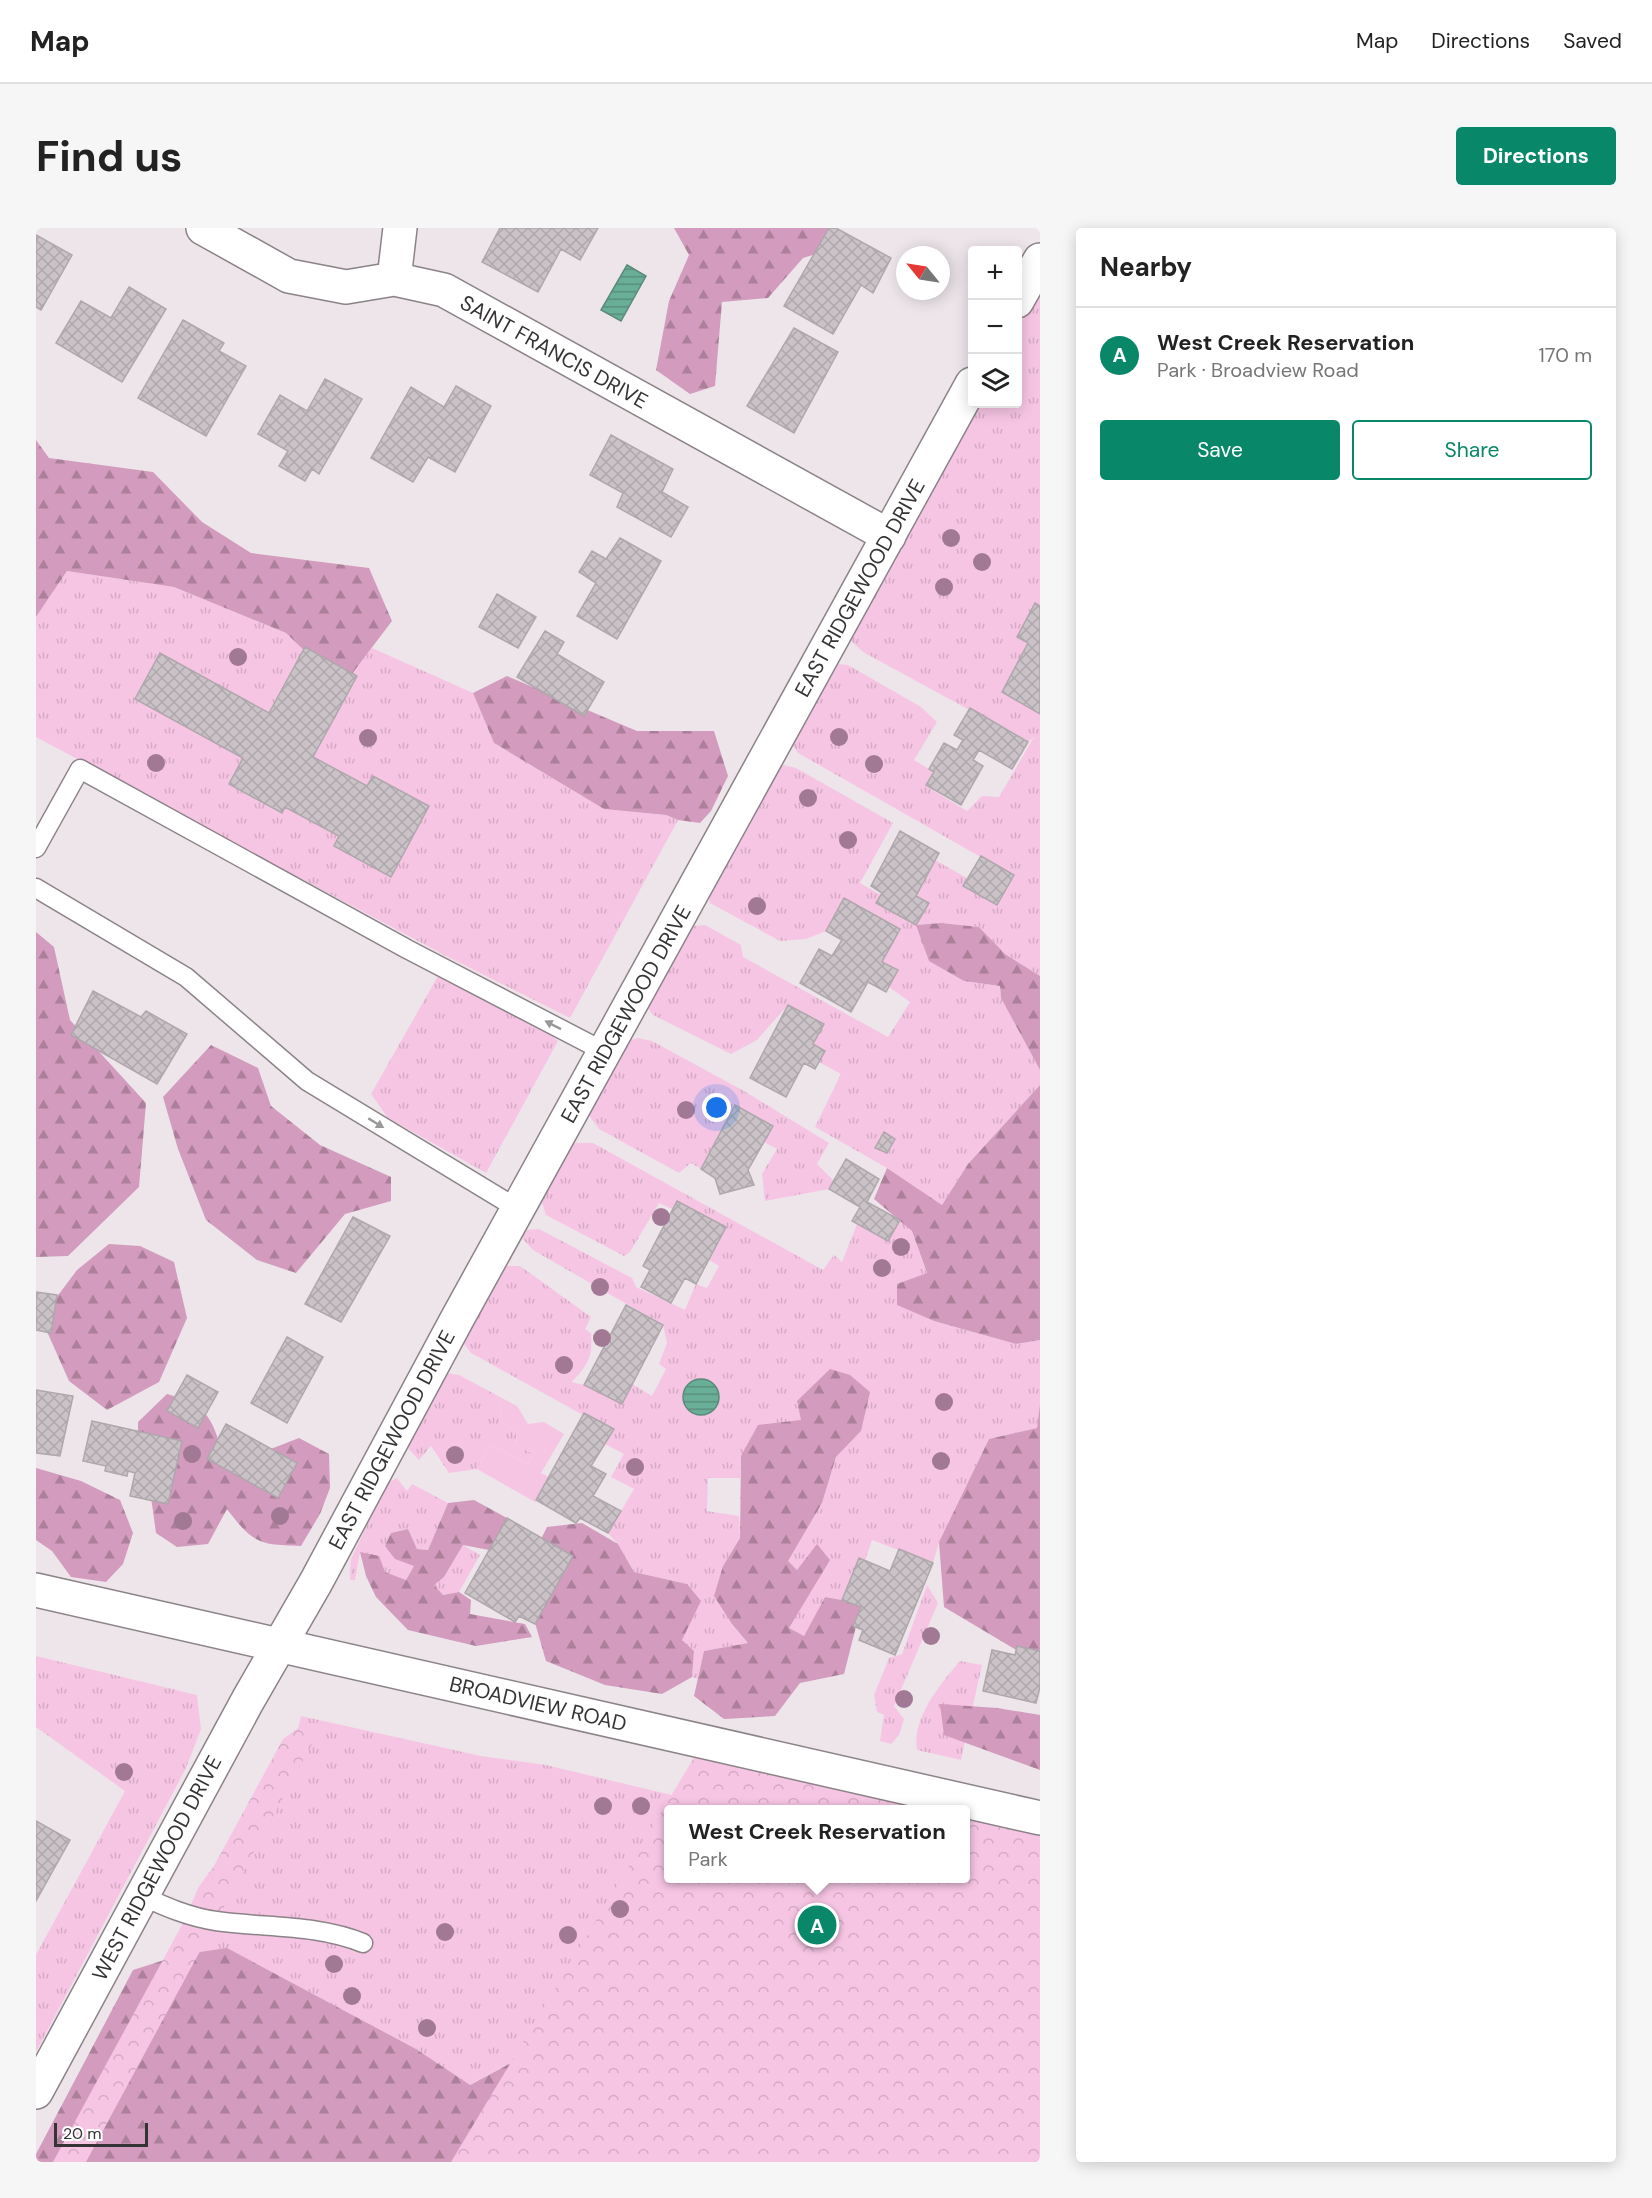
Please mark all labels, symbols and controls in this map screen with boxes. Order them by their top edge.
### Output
text: Map [30,23,90,60]
text: Map [1356,27,1398,55]
text: Directions [1431,27,1530,55]
text: Saved [1563,27,1622,55]
button: Directions [1456,127,1616,185]
text: Find us [36,129,182,184]
north arrow [896,246,950,300]
map controls [968,246,1022,408]
button: + [968,246,1022,300]
text: Nearby [1100,250,1192,284]
street label: SAINT FRANCIS DRIVE [455,289,653,415]
button: − [968,300,1022,354]
text: West Creek Reservation [1157,328,1414,357]
text: A [1112,342,1127,368]
text: 170 m [1539,342,1592,368]
button: layers [968,354,1022,408]
text: Park · Broadview Road [1157,357,1359,383]
button: Save [1100,420,1340,480]
button: Share [1352,420,1592,480]
street label: EAST RIDGEWOOD DRIVE [788,474,932,702]
street label: EAST RIDGEWOOD DRIVE [554,900,698,1128]
one-way arrow [544,1020,561,1030]
your location [702,1093,731,1122]
one-way arrow [368,1118,384,1129]
street label: EAST RIDGEWOOD DRIVE [322,1325,462,1555]
street label: BROADVIEW ROAD [447,1670,629,1738]
street label: WEST RIDGEWOOD DRIVE [86,1751,228,1985]
popup [664,1805,970,1883]
text: West Creek Reservation [688,1817,946,1846]
text: Park [688,1846,728,1872]
pin: A [798,1902,836,1948]
scale bar [54,2120,148,2148]
text: 20 m [63,2123,102,2144]

